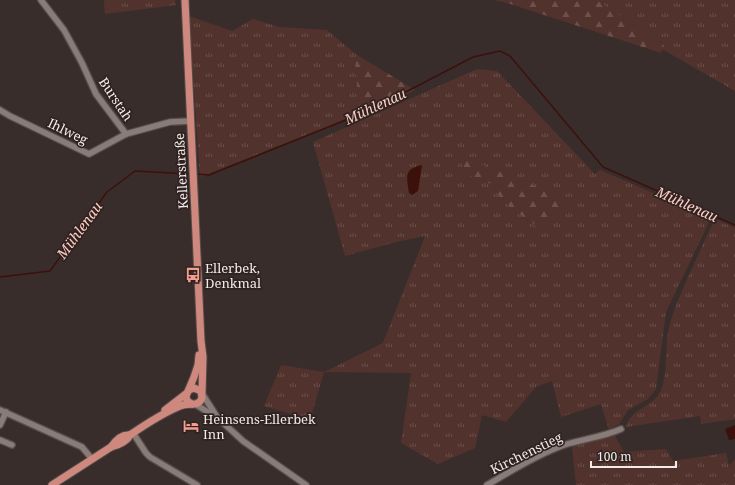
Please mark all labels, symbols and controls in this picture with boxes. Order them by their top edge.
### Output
street label: Burstah [95,74,137,124]
water label: Mühlenau [340,83,409,129]
street label: Ihlweg [45,114,91,148]
street label: Kellerstraße [170,133,192,209]
water label: Mühlenau [652,182,722,226]
water label: Mühlenau [51,197,106,263]
place label: Ellerbek, Denkmal [205,259,261,292]
bus stop icon: Ellerbek, Denkmal [184,266,202,284]
place label: Heinsens-Ellerbek Inn [203,410,316,443]
hotel icon: Heinsens-Ellerbek Inn [182,417,200,435]
street label: Kirchenstieg [487,428,565,478]
scale bar [591,443,676,469]
text: 100 m [597,448,632,465]

